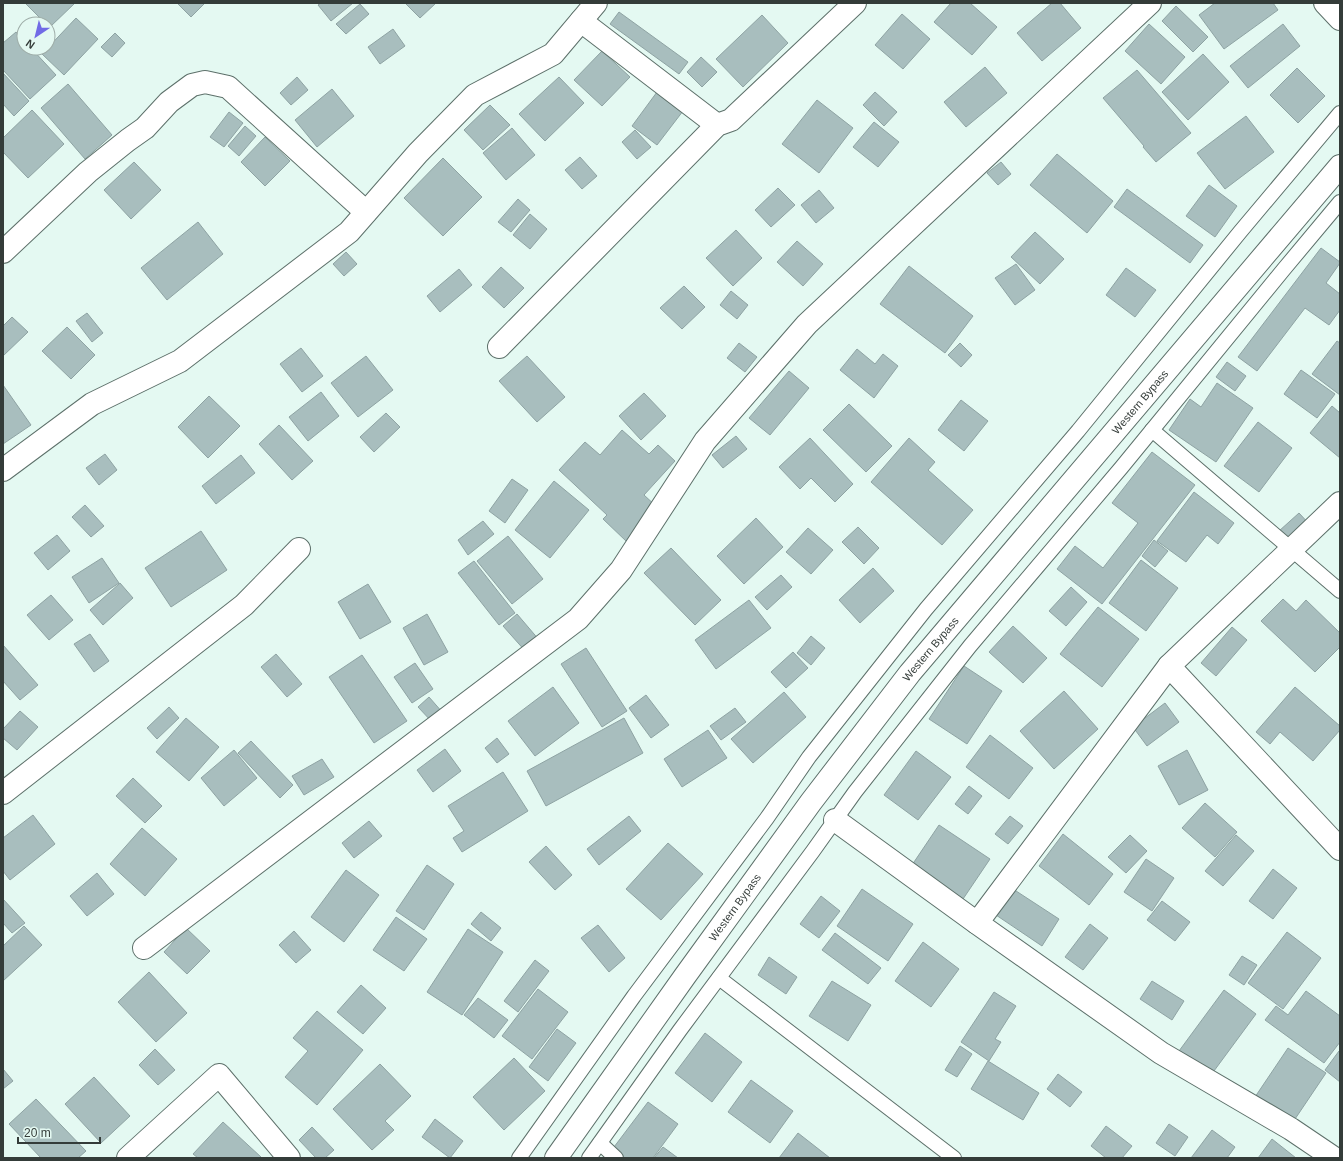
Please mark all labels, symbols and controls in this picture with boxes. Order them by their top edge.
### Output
north arrow [16,16,56,56]
text: N [24,37,37,51]
street label: Western Bypass [1109,367,1171,436]
street label: Western Bypass [900,614,961,683]
street label: Western Bypass [706,871,763,943]
scale bar [18,1119,100,1145]
text: 20 m [24,1126,51,1140]

